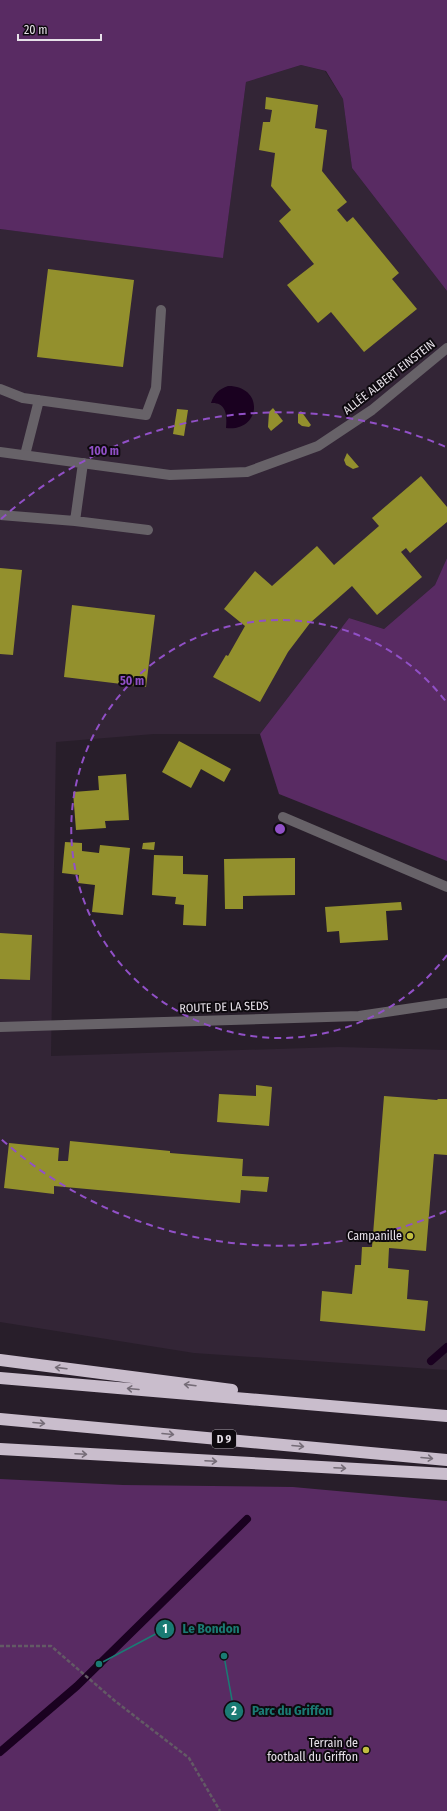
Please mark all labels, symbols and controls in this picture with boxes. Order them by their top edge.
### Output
scale bar [18,16,101,42]
text: 20 m [24,23,48,37]
street label: ALLÉE ALBERT EINSTEIN [340,336,438,417]
text: 100 m [89,444,119,458]
text: 50 m [120,674,144,688]
centre of rings [273,822,287,836]
street label: ROUTE DE LA SEDS [179,998,269,1016]
place label: Campanille [347,1229,402,1243]
marker: Campanille [405,1231,415,1241]
one-way arrow [55,1364,68,1372]
one-way arrow [184,1381,197,1388]
one-way arrow [127,1386,140,1393]
one-way arrow [32,1419,45,1426]
road number: D 9 [212,1430,236,1448]
one-way arrow [161,1431,174,1438]
one-way arrow [291,1443,304,1450]
one-way arrow [74,1450,87,1457]
one-way arrow [420,1454,433,1462]
one-way arrow [204,1457,217,1464]
one-way arrow [334,1464,347,1471]
callout: Le Bondon [155,1616,248,1641]
text: Le Bondon [183,1621,240,1636]
text: 1 [162,1622,168,1636]
callout: Parc du Griffon [224,1698,340,1723]
text: Parc du Griffon [252,1703,332,1718]
text: 2 [230,1704,237,1718]
place label: Terrain de football du Griffon [267,1736,358,1764]
marker: Terrain de football du Griffon [361,1745,371,1755]

